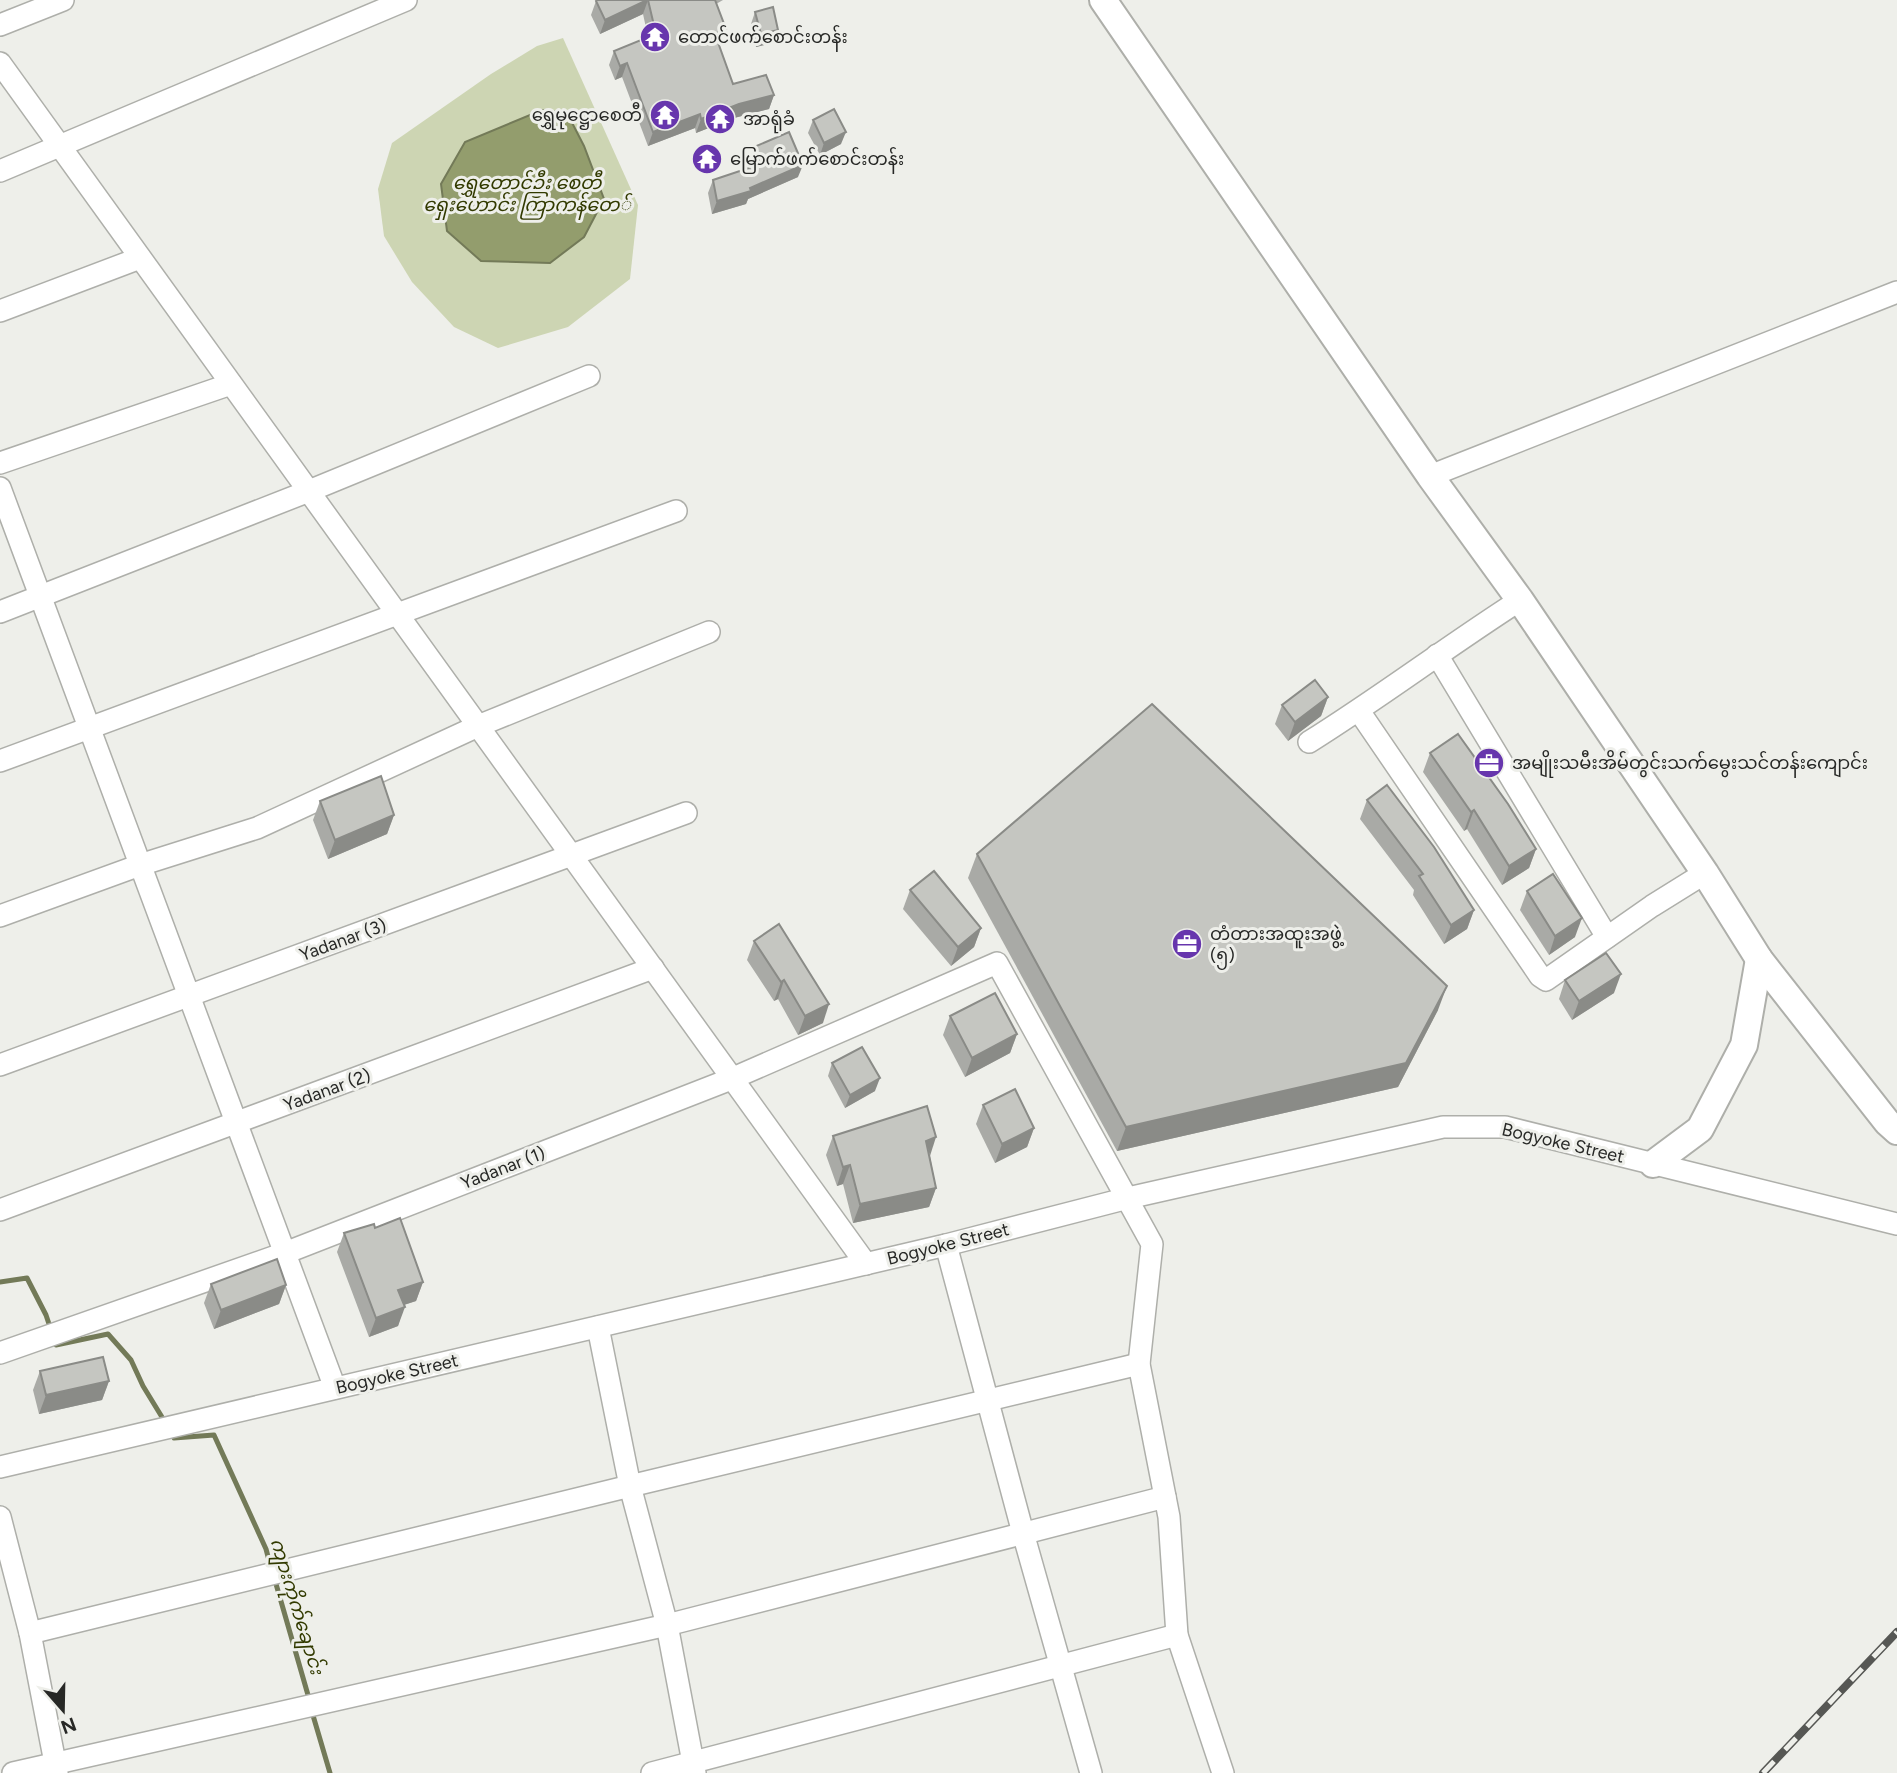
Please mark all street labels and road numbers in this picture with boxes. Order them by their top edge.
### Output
street label: Yadanar (3) [297,914,389,966]
street label: Yadanar (2) [280,1064,374,1116]
street label: Bogyoke Street [1500,1118,1627,1168]
street label: Yadanar (1) [458,1142,548,1194]
street label: Bogyoke Street [885,1218,1011,1270]
street label: Bogyoke Street [334,1349,461,1399]

